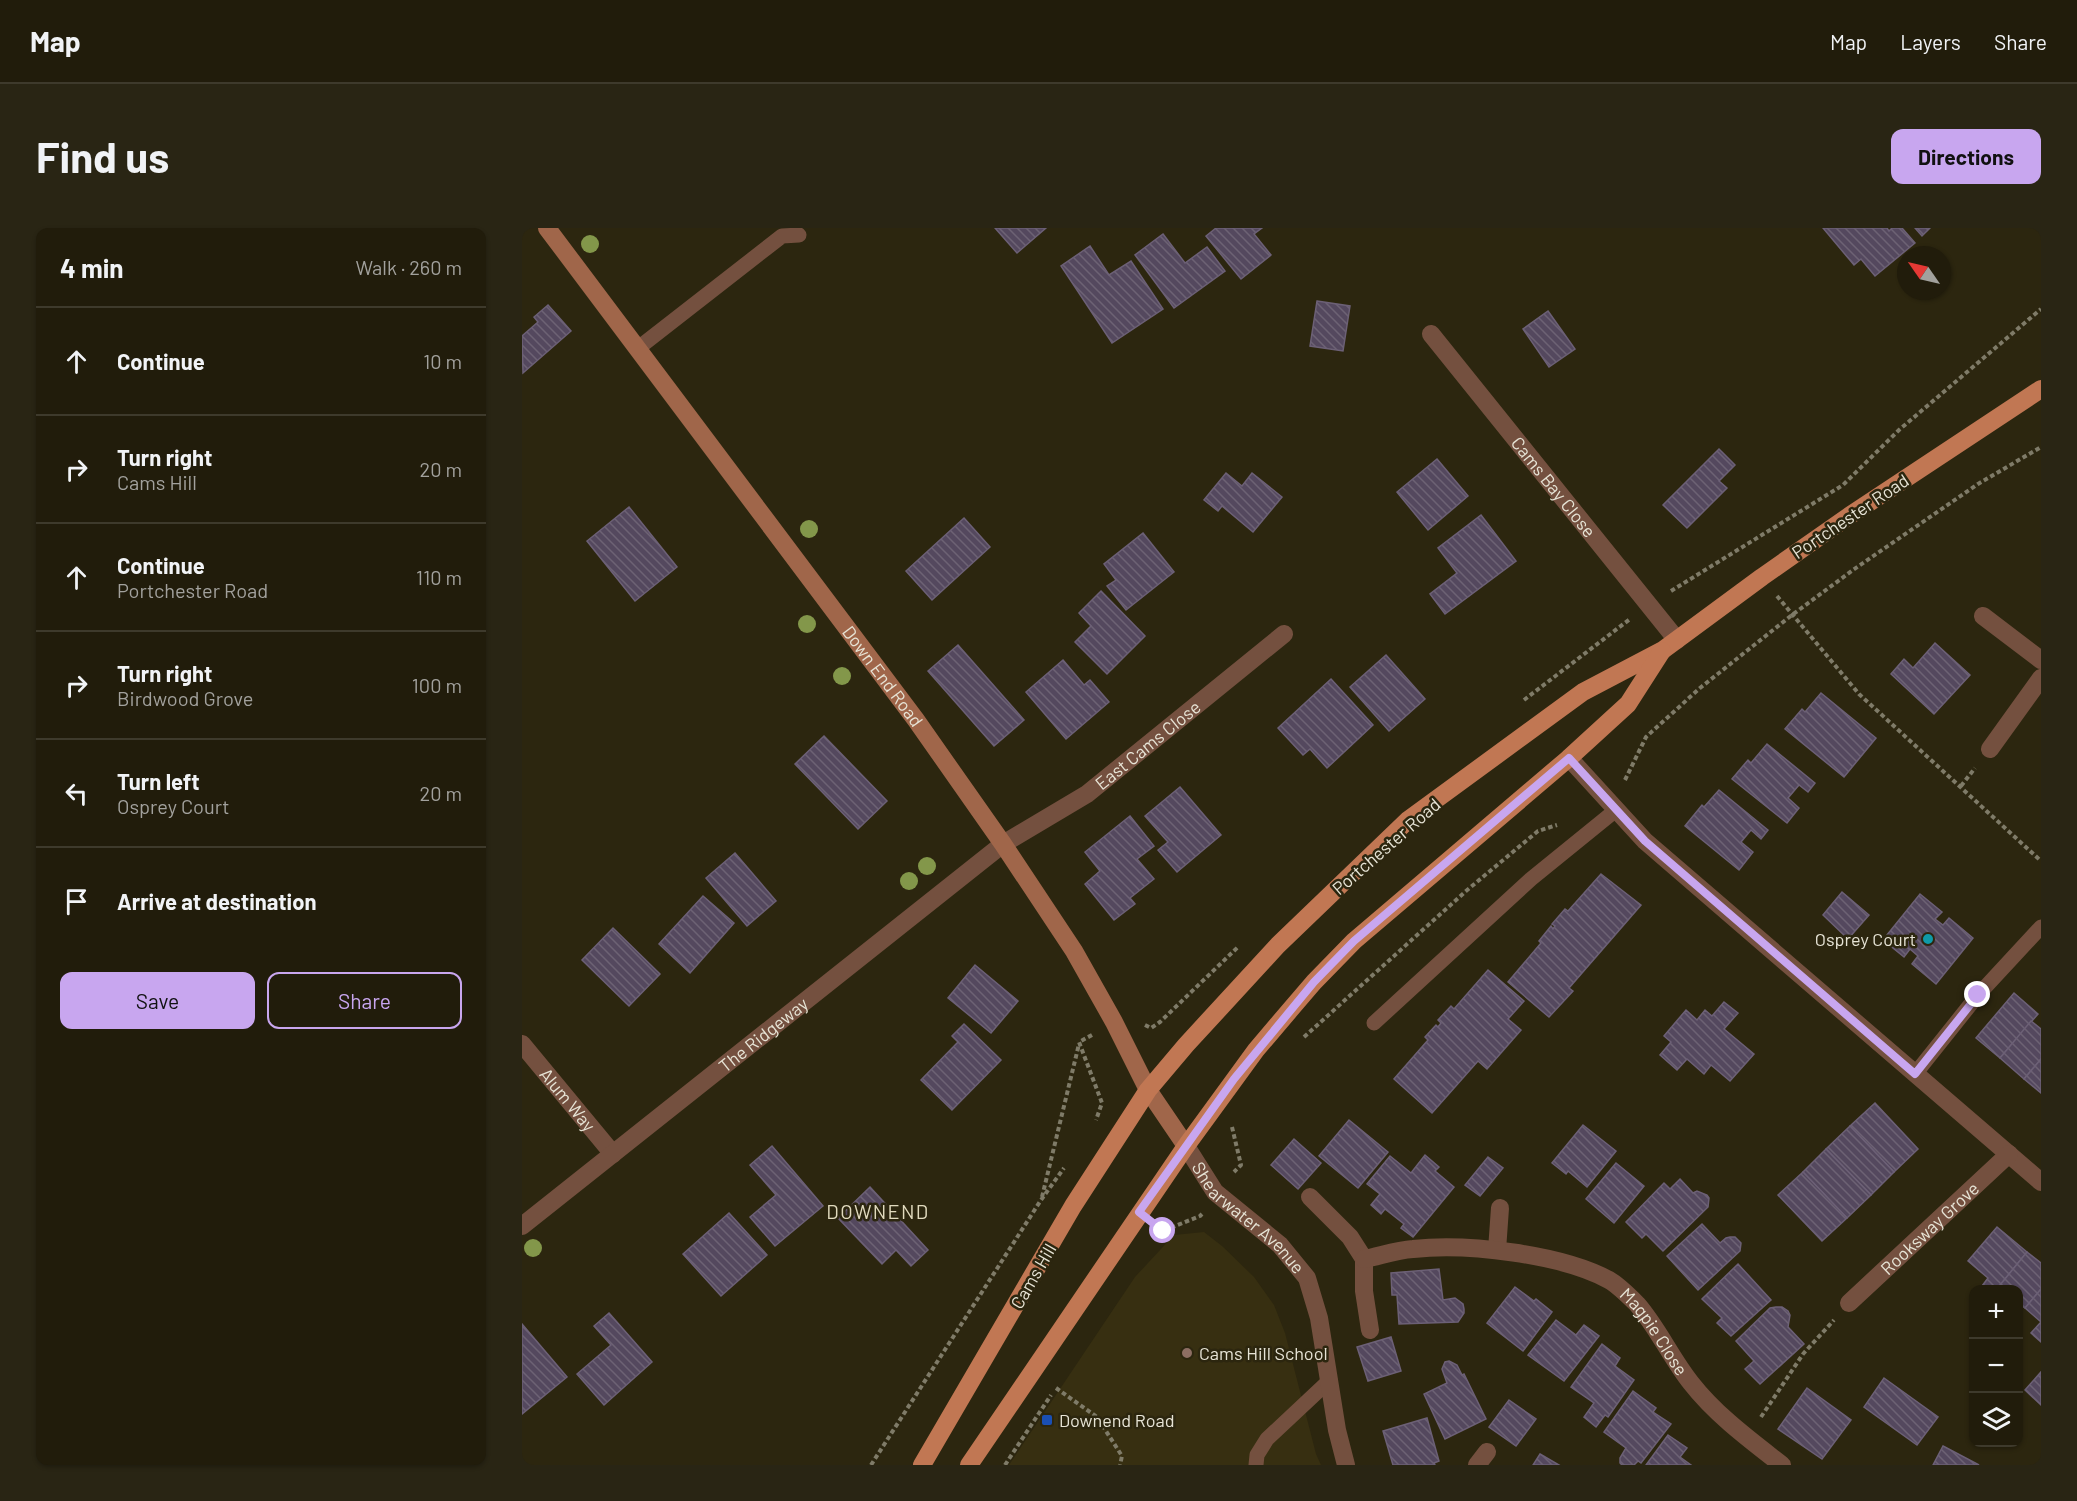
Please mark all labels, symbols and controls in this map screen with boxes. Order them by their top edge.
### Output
text: Map [30,24,81,58]
text: Map [1830,29,1867,54]
text: Layers [1900,29,1961,54]
text: Share [1994,29,2047,54]
button: Directions [1891,129,2041,184]
text: Find us [36,131,169,181]
north arrow [1897,246,1951,300]
text: 4 min [60,252,124,283]
text: Walk · 260 m [355,255,462,279]
icon: ahead [60,345,93,378]
text: Continue [117,348,205,374]
text: 10 m [423,349,462,373]
street label: Cams Bay Close [1507,432,1601,541]
text: Turn right [117,444,212,470]
icon: right [60,453,93,486]
text: 20 m [419,457,462,481]
street label: Portchester Road [1787,469,1913,563]
text: Cams Hill [117,470,197,494]
text: Continue [117,552,205,578]
icon: ahead [60,561,93,594]
text: 110 m [416,565,462,589]
text: Portchester Road [117,578,268,602]
street label: Down End Road [838,621,928,731]
text: Turn right [117,660,212,686]
icon: right [60,669,93,702]
text: 100 m [412,673,462,697]
text: Birdwood Grove [117,686,253,710]
street label: East Cams Close [1090,696,1205,794]
text: Turn left [117,768,200,794]
icon: left [60,777,93,810]
text: 20 m [419,781,462,805]
street label: Portchester Road [1327,793,1445,899]
text: Osprey Court [117,794,229,818]
icon: arrive [60,885,93,918]
text: Arrive at destination [117,888,316,914]
place label: Osprey Court [1815,928,1916,950]
marker: Osprey Court [1921,932,1935,946]
button: Save [60,972,255,1029]
button: Share [267,972,462,1029]
route end [1964,981,1990,1007]
street label: The Ridgeway [714,992,812,1077]
street label: Alum Way [535,1063,600,1136]
street label: Shearwater Avenue [1188,1157,1310,1278]
street label: Rooksway Grove [1876,1177,1983,1279]
district label: DOWNEND [826,1199,930,1223]
route start [1149,1217,1175,1243]
street label: Cams Hill [1006,1239,1060,1313]
street label: Magpie Close [1616,1283,1693,1380]
map controls [1969,1285,2023,1447]
button: + [1969,1285,2023,1339]
button: − [1969,1339,2023,1393]
place label: Cams Hill School [1199,1342,1328,1364]
marker: Cams Hill School [1180,1346,1194,1360]
button: layers [1969,1393,2023,1447]
place label: Downend Road [1059,1409,1175,1431]
marker: Downend Road [1040,1413,1054,1427]

